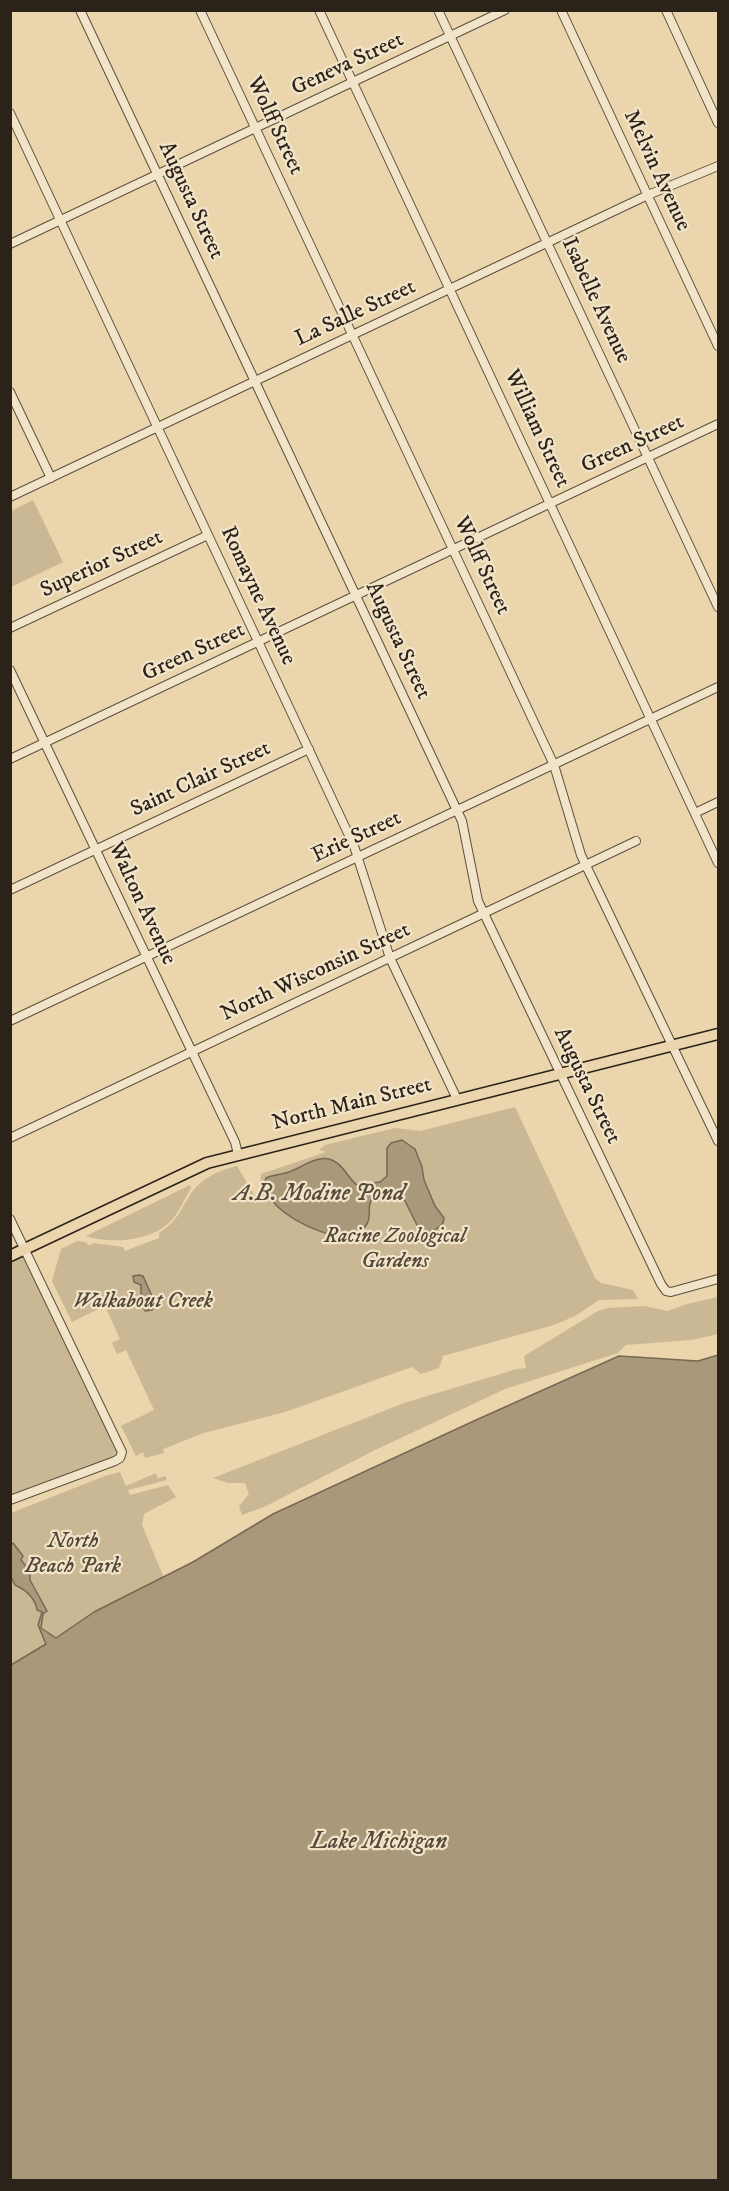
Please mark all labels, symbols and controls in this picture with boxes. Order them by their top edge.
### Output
street label: Geneva Street [288,28,408,102]
street label: Wolff Street [240,73,308,179]
street label: Melvin Avenue [616,106,696,236]
street label: Augusta Street [151,138,229,264]
street label: Isabelle Avenue [554,234,636,368]
street label: La Salle Street [292,275,420,353]
street label: William Street [497,366,575,492]
street label: Green Street [578,410,688,480]
street label: Wolff Street [447,513,515,619]
street label: Romayne Avenue [213,522,301,670]
street label: Superior Street [37,525,167,605]
street label: Augusta Street [358,578,436,704]
street label: Green Street [139,618,249,688]
street label: Saint Clair Street [127,736,275,824]
street label: Erie Street [308,806,406,870]
street label: Walton Avenue [101,839,181,969]
street label: North Wisconsin Street [217,918,415,1028]
street label: Augusta Street [546,1023,626,1149]
street label: North Main Street [270,1072,434,1138]
water label: A.B. Modine Pond [233,1181,405,1209]
park label: Racine Zoological Gardens [324,1224,466,1276]
park label: Walkabout Creek [73,1289,213,1315]
park label: North Beach Park [25,1529,121,1580]
water label: Lake Michigan [311,1829,447,1857]

